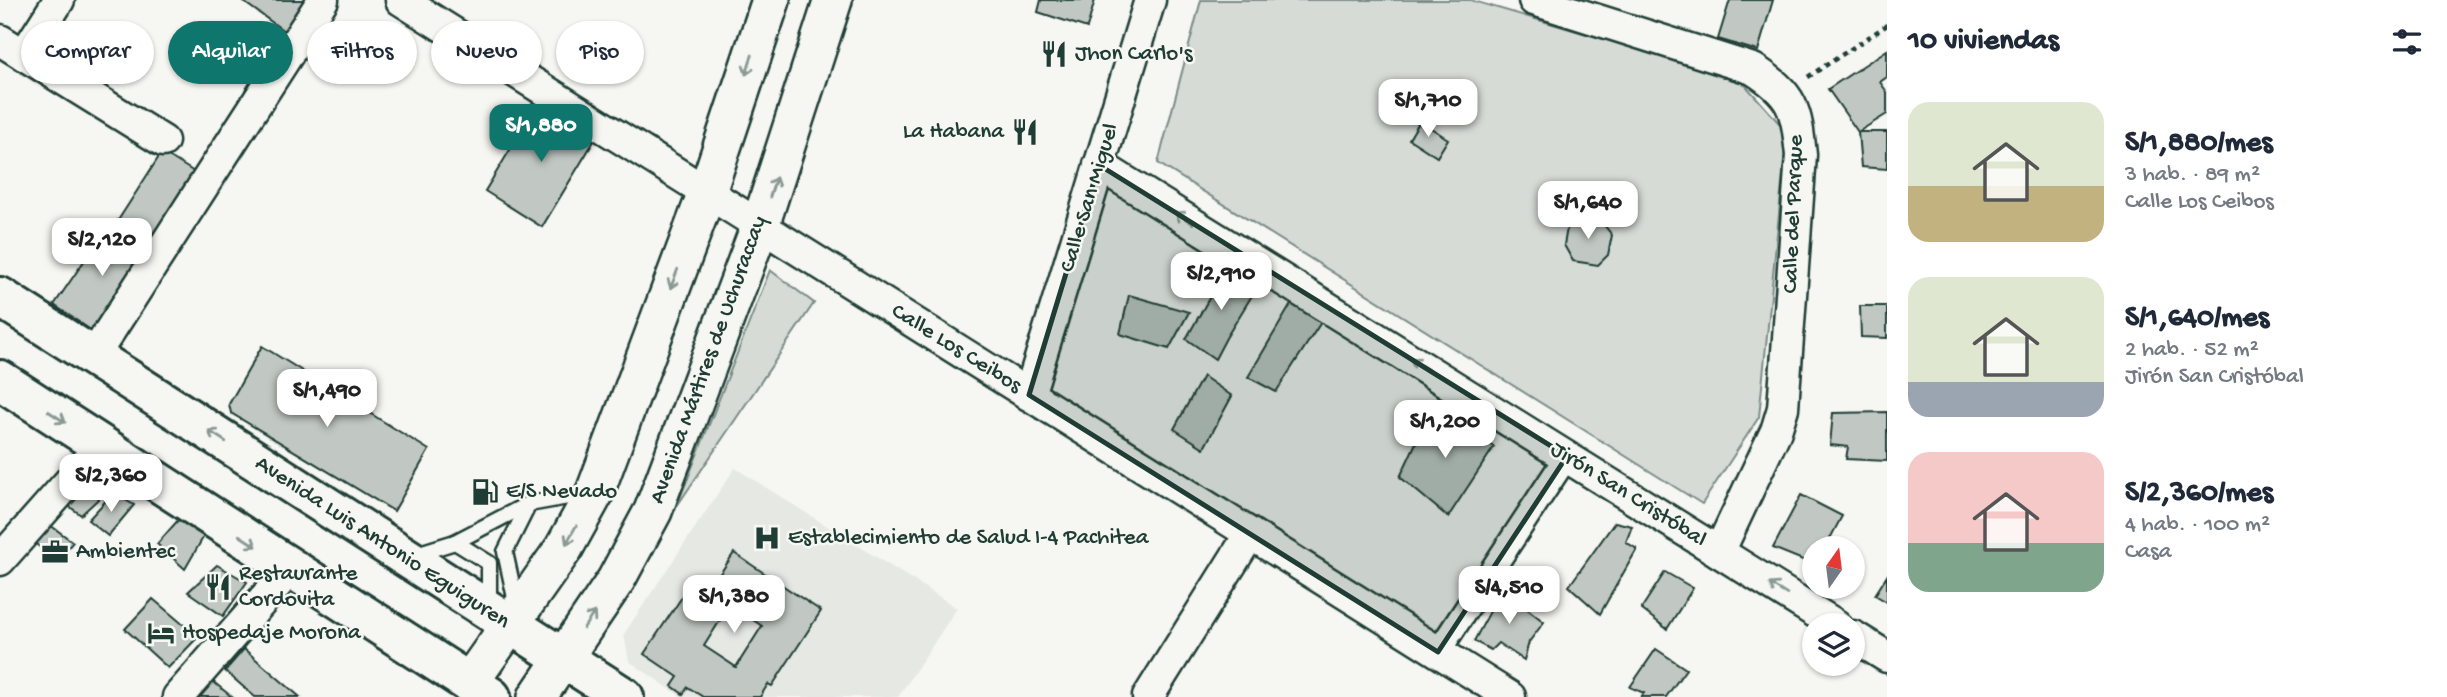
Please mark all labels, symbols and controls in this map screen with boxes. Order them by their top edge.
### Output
chip: Comprar [21,21,154,84]
chip: Alquilar [168,21,293,84]
chip: Filtros [307,21,417,84]
chip: Nuevo [431,21,542,84]
chip: Piso [556,21,644,84]
icon: filters [2388,23,2426,61]
text: 10 viviendas [1908,25,2059,60]
restaurant icon: Jhon Carlo's [1039,39,1069,69]
place label: Jhon Carlo's [1075,41,1193,68]
one-way arrow [742,53,755,75]
pin: S/1,710 [1363,80,1493,139]
text: S/1,710 [1394,88,1462,115]
pin: S/1,880 [476,104,606,164]
text: S/1,880 [506,113,576,140]
restaurant icon: La Habana [1010,117,1040,147]
place label: La Habana [903,119,1005,146]
street label: Calle San Miguel [1055,120,1125,276]
text: S/1,880/mes [2125,127,2273,162]
icon: home [1964,130,2048,214]
street label: Calle del Parque [1778,133,1810,294]
text: 3 hab. · 89 m² [2125,162,2260,189]
one-way arrow [767,176,780,198]
pin: S/1,640 [1523,182,1653,241]
text: Calle Los Ceibos [2125,189,2274,216]
text: S/1,640 [1554,190,1622,217]
one-way arrow [1174,211,1194,225]
street label: Avenida Mártires de Uchuraccay [644,213,774,507]
pin: S/2,120 [37,218,167,278]
text: S/2,120 [68,227,136,254]
pin: S/2,910 [1156,252,1286,312]
text: S/2,910 [1187,261,1255,288]
one-way arrow [667,268,679,290]
street label: Calle Los Ceibos [886,298,1027,400]
text: S/1,640/mes [2125,302,2269,337]
icon: home [1964,305,2048,389]
text: 2 hab. · 52 m² [2125,337,2259,364]
one-way arrow [1409,357,1429,371]
text: Jirón San Cristóbal [2125,364,2304,391]
pin: S/1,490 [262,370,392,429]
text: S/1,490 [293,378,361,405]
pin: S/1,200 [1380,400,1510,460]
text: S/1,200 [1410,409,1480,436]
one-way arrow [47,411,67,425]
one-way arrow [208,429,227,444]
street label: Jirón San Cristóbal [1545,436,1711,554]
street label: Avenida Luis Antonio Eguiguren [250,450,515,636]
pin: S/2,360 [46,454,176,514]
text: S/2,360 [75,463,147,490]
fuel station icon: E/S Nevado [470,477,500,507]
text: S/2,360/mes [2125,477,2273,512]
place label: E/S Nevado [506,479,617,506]
icon: home [1964,480,2048,564]
text: 4 hab. · 100 m² [2125,512,2270,539]
hospital icon: Establecimiento de Salud I-4 Pachitea [752,523,782,553]
one-way arrow [564,525,578,545]
place label: Establecimiento de Salud I-4 Pachitea [788,525,1150,552]
one-way arrow [238,534,258,548]
north arrow [1802,536,1866,598]
map controls [1802,536,1865,676]
office icon: Ambientec [40,537,70,567]
place label: Ambientec [76,539,176,566]
text: Casa [2125,539,2171,566]
place label: Restaurante Cordovita [239,561,359,614]
pin: S/4,510 [1444,566,1574,626]
restaurant icon: Restaurante Cordovita [203,572,233,602]
text: S/4,510 [1475,575,1543,602]
pin: S/1,380 [669,576,799,635]
one-way arrow [1769,581,1788,596]
text: S/1,380 [699,584,769,611]
one-way arrow [582,611,596,630]
button: layers [1802,613,1865,676]
hotel icon: Hospedaje Morona [146,618,176,648]
place label: Hospedaje Morona [182,620,362,647]

